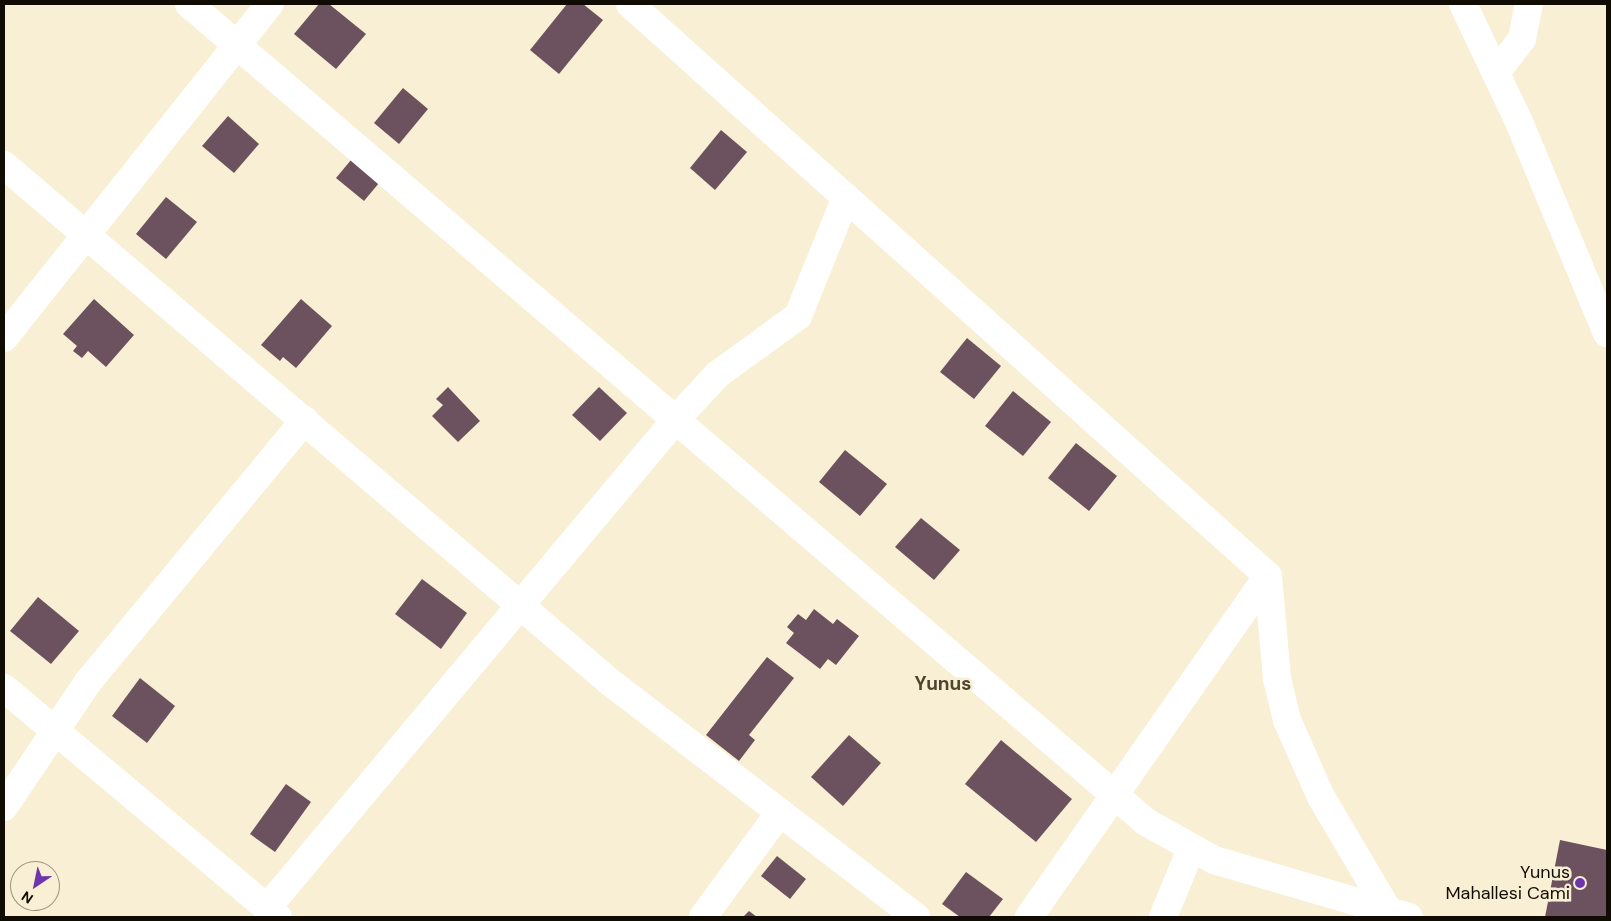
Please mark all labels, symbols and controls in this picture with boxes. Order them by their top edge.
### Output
district label: Yunus [915,673,971,695]
north arrow [10,861,60,911]
place label: Yunus Mahallesi Cami [1445,862,1570,904]
marker: Yunus Mahallesi Cami [1574,877,1586,889]
text: N [18,887,36,908]

